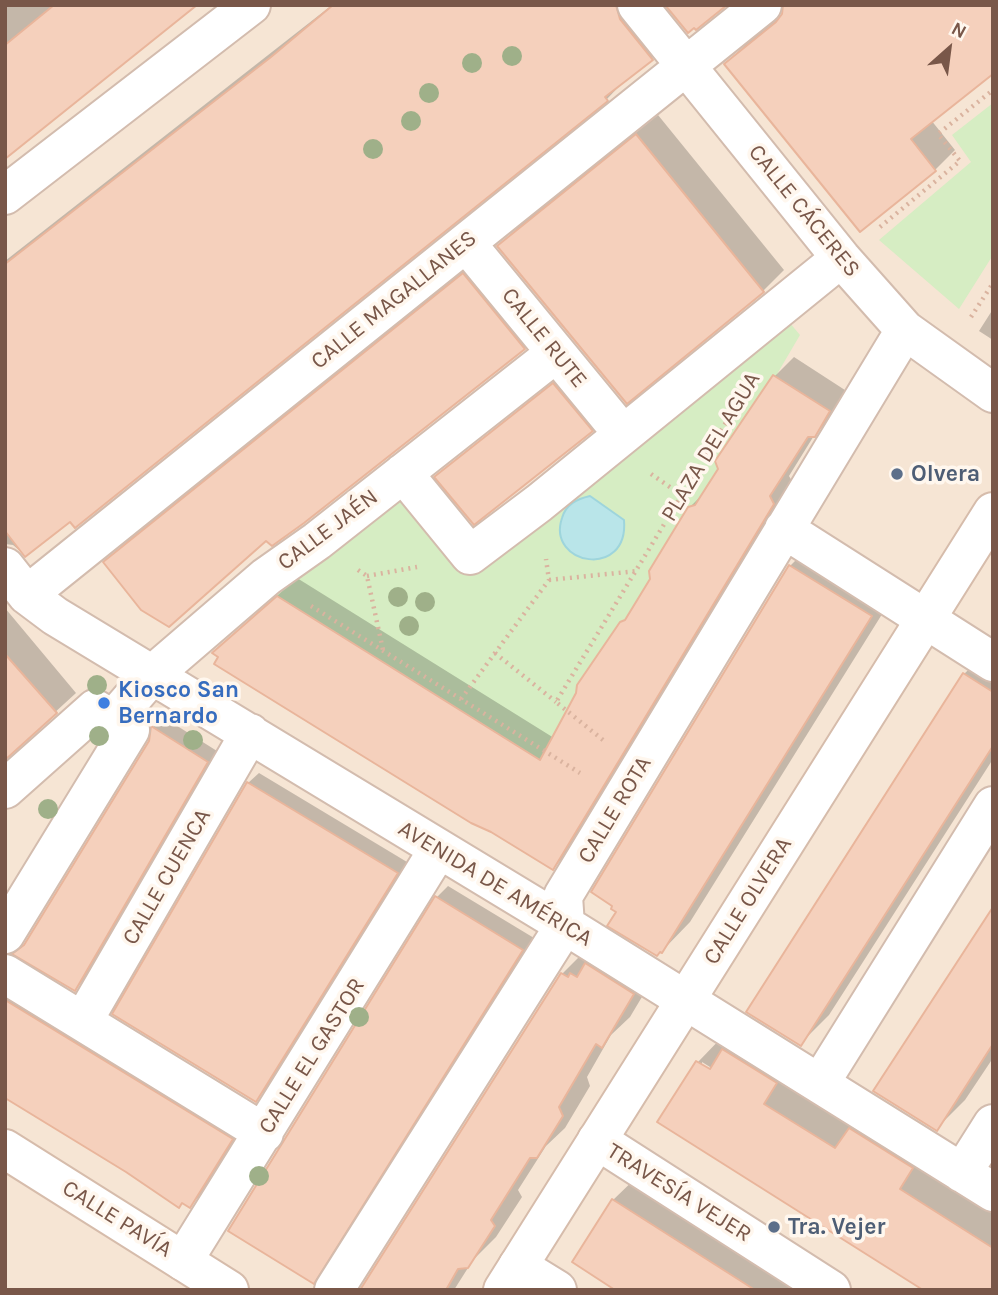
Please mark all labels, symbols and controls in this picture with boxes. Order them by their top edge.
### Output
north arrow [914,14,984,84]
text: N [948,18,970,43]
street label: CALLE CÁCERES [742,139,866,283]
street label: CALLE MAGALLANES [306,225,482,375]
street label: CALLE RUTE [495,282,593,394]
street label: PLAZA DEL AGUA [656,367,766,527]
place label: Olvera [911,460,980,488]
marker: Olvera [889,466,905,482]
street label: CALLE JAÉN [272,483,384,577]
place label: Kiosco San Bernardo [118,676,239,730]
marker: Kiosco San Bernardo [96,695,112,711]
street label: CALLE ROTA [572,751,658,869]
street label: CALLE CUENCA [117,804,217,950]
street label: AVENIDA DE AMÉRICA [393,815,597,953]
street label: CALLE OLVERA [698,832,798,970]
street label: CALLE EL GASTOR [253,973,371,1139]
street label: TRAVESÍA VEJER [602,1138,756,1248]
street label: CALLE PAVÍA [57,1174,177,1264]
place label: Trª. Vejer [788,1213,886,1241]
marker: Trª. Vejer [766,1219,782,1235]

